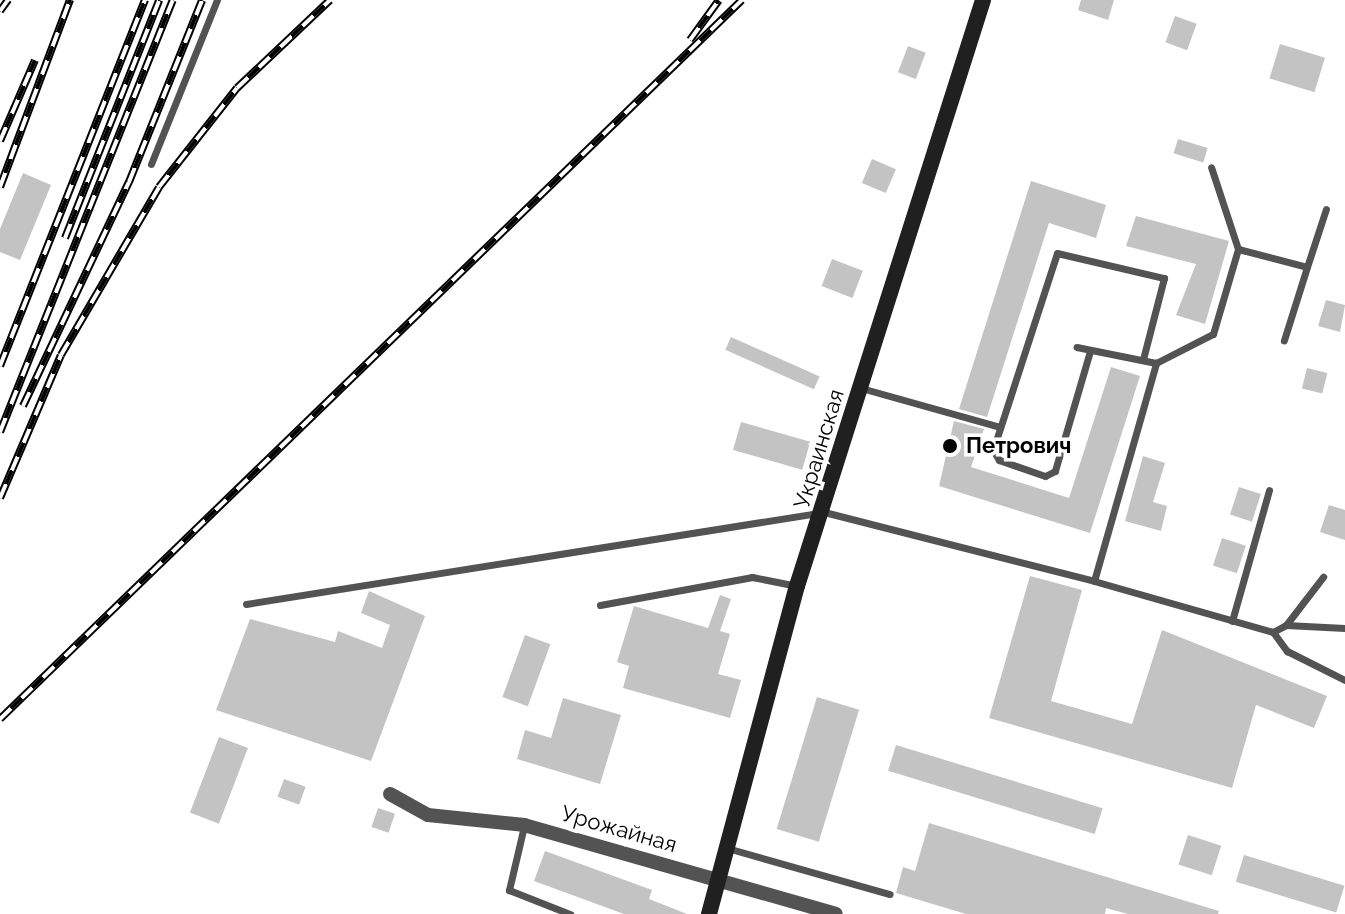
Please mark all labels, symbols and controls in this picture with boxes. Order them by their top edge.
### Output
street label: Украинская [788,386,850,512]
place label: Петрович [966,433,1071,459]
marker: Петрович [941,437,959,455]
street label: Урожайная [558,800,680,858]

